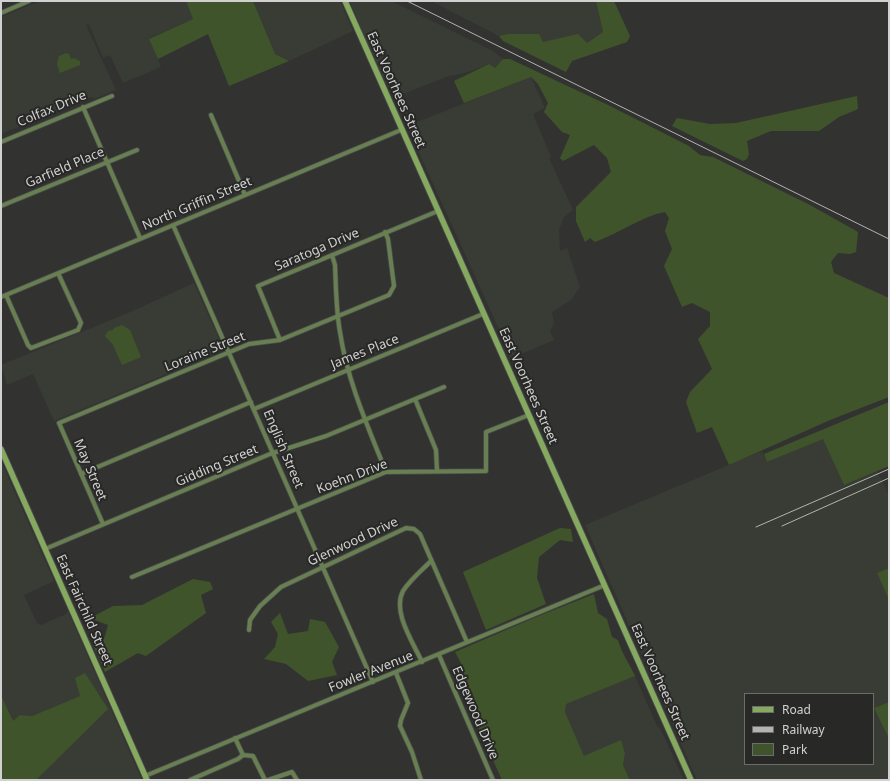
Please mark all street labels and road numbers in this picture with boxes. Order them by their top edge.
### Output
street label: East Voorhees Street [363,29,429,151]
street label: Colfax Drive [15,87,89,131]
street label: Garfield Place [23,144,107,192]
street label: North Griffin Street [140,174,254,234]
street label: Saratoga Drive [272,225,362,275]
street label: East Voorhees Street [495,325,561,447]
street label: Loraine Street [162,329,248,375]
street label: James Place [329,331,401,373]
street label: English Street [259,407,307,491]
street label: May Street [70,437,110,503]
street label: Gidding Street [174,442,260,490]
street label: Koehn Drive [314,456,390,498]
street label: Glenwood Drive [305,514,401,570]
street label: East Fairchild Street [52,552,116,668]
street label: East Voorhees Street [627,621,693,743]
street label: Fowler Avenue [327,648,415,696]
street label: Edgewood Drive [448,664,502,762]

